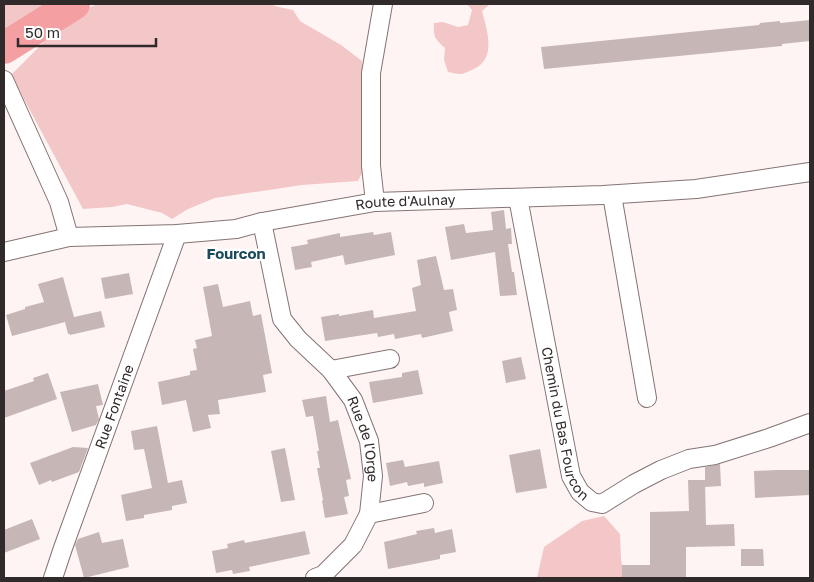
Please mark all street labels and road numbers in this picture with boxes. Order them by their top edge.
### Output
street label: Route d'Aulnay [354,191,456,213]
street label: Chemin du Bas Fourcon [539,345,593,504]
street label: Rue Fontaine [91,362,137,451]
street label: Rue de l'Orge [344,393,382,483]

